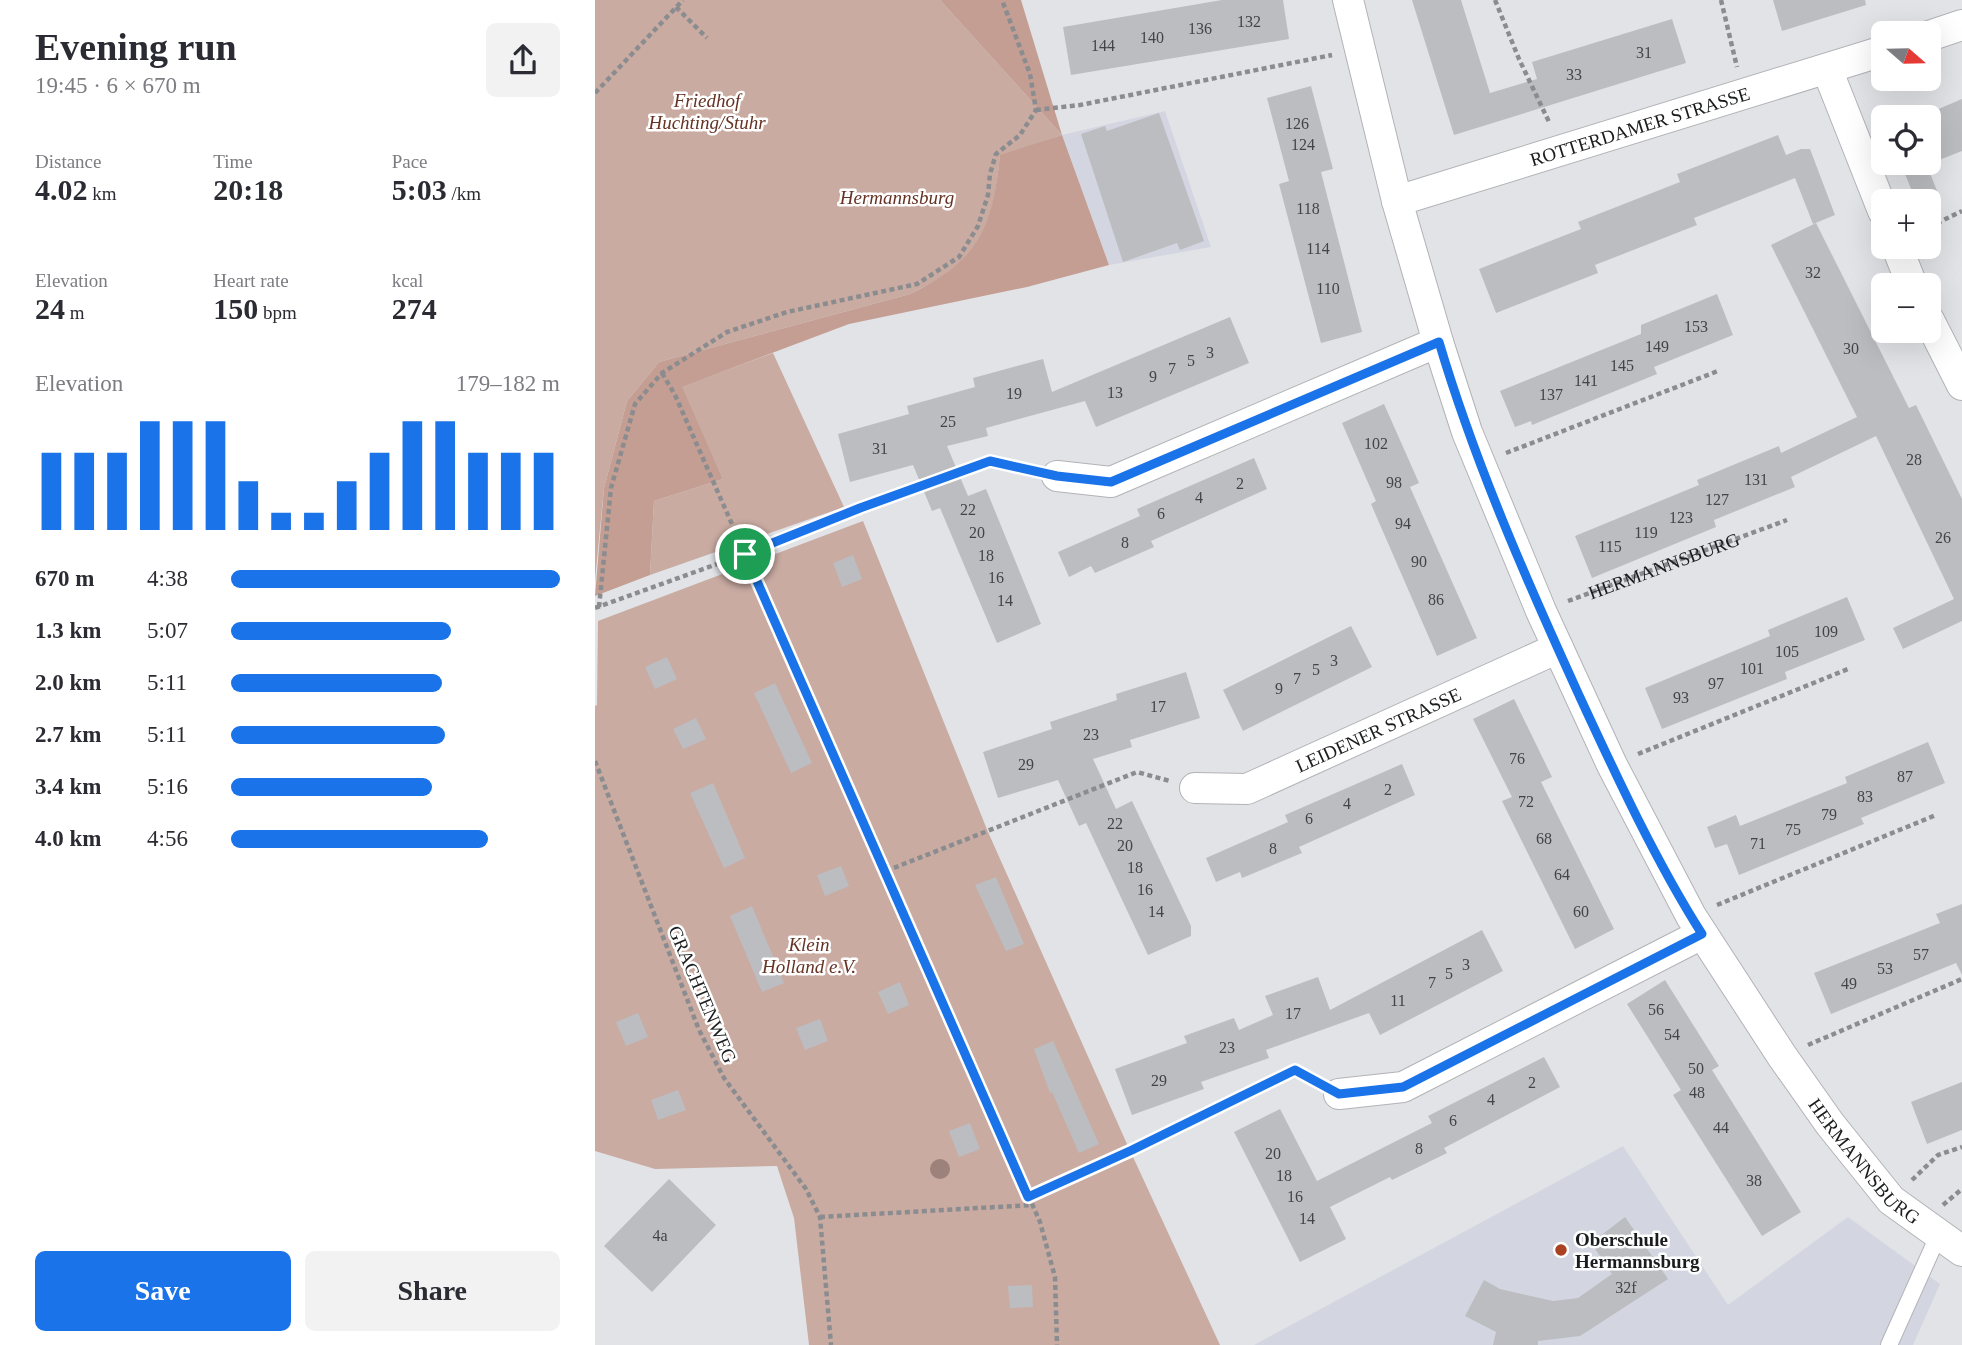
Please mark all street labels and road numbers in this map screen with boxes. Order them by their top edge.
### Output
street label: ROTTERDAMER STRASSE [1527,83,1752,170]
street label: HERMANNSBURG [1585,528,1743,604]
street label: LEIDENER STRASSE [1292,683,1464,777]
street label: GRACHTENWEG [664,923,741,1066]
street label: HERMANNSBURG [1804,1095,1924,1228]

